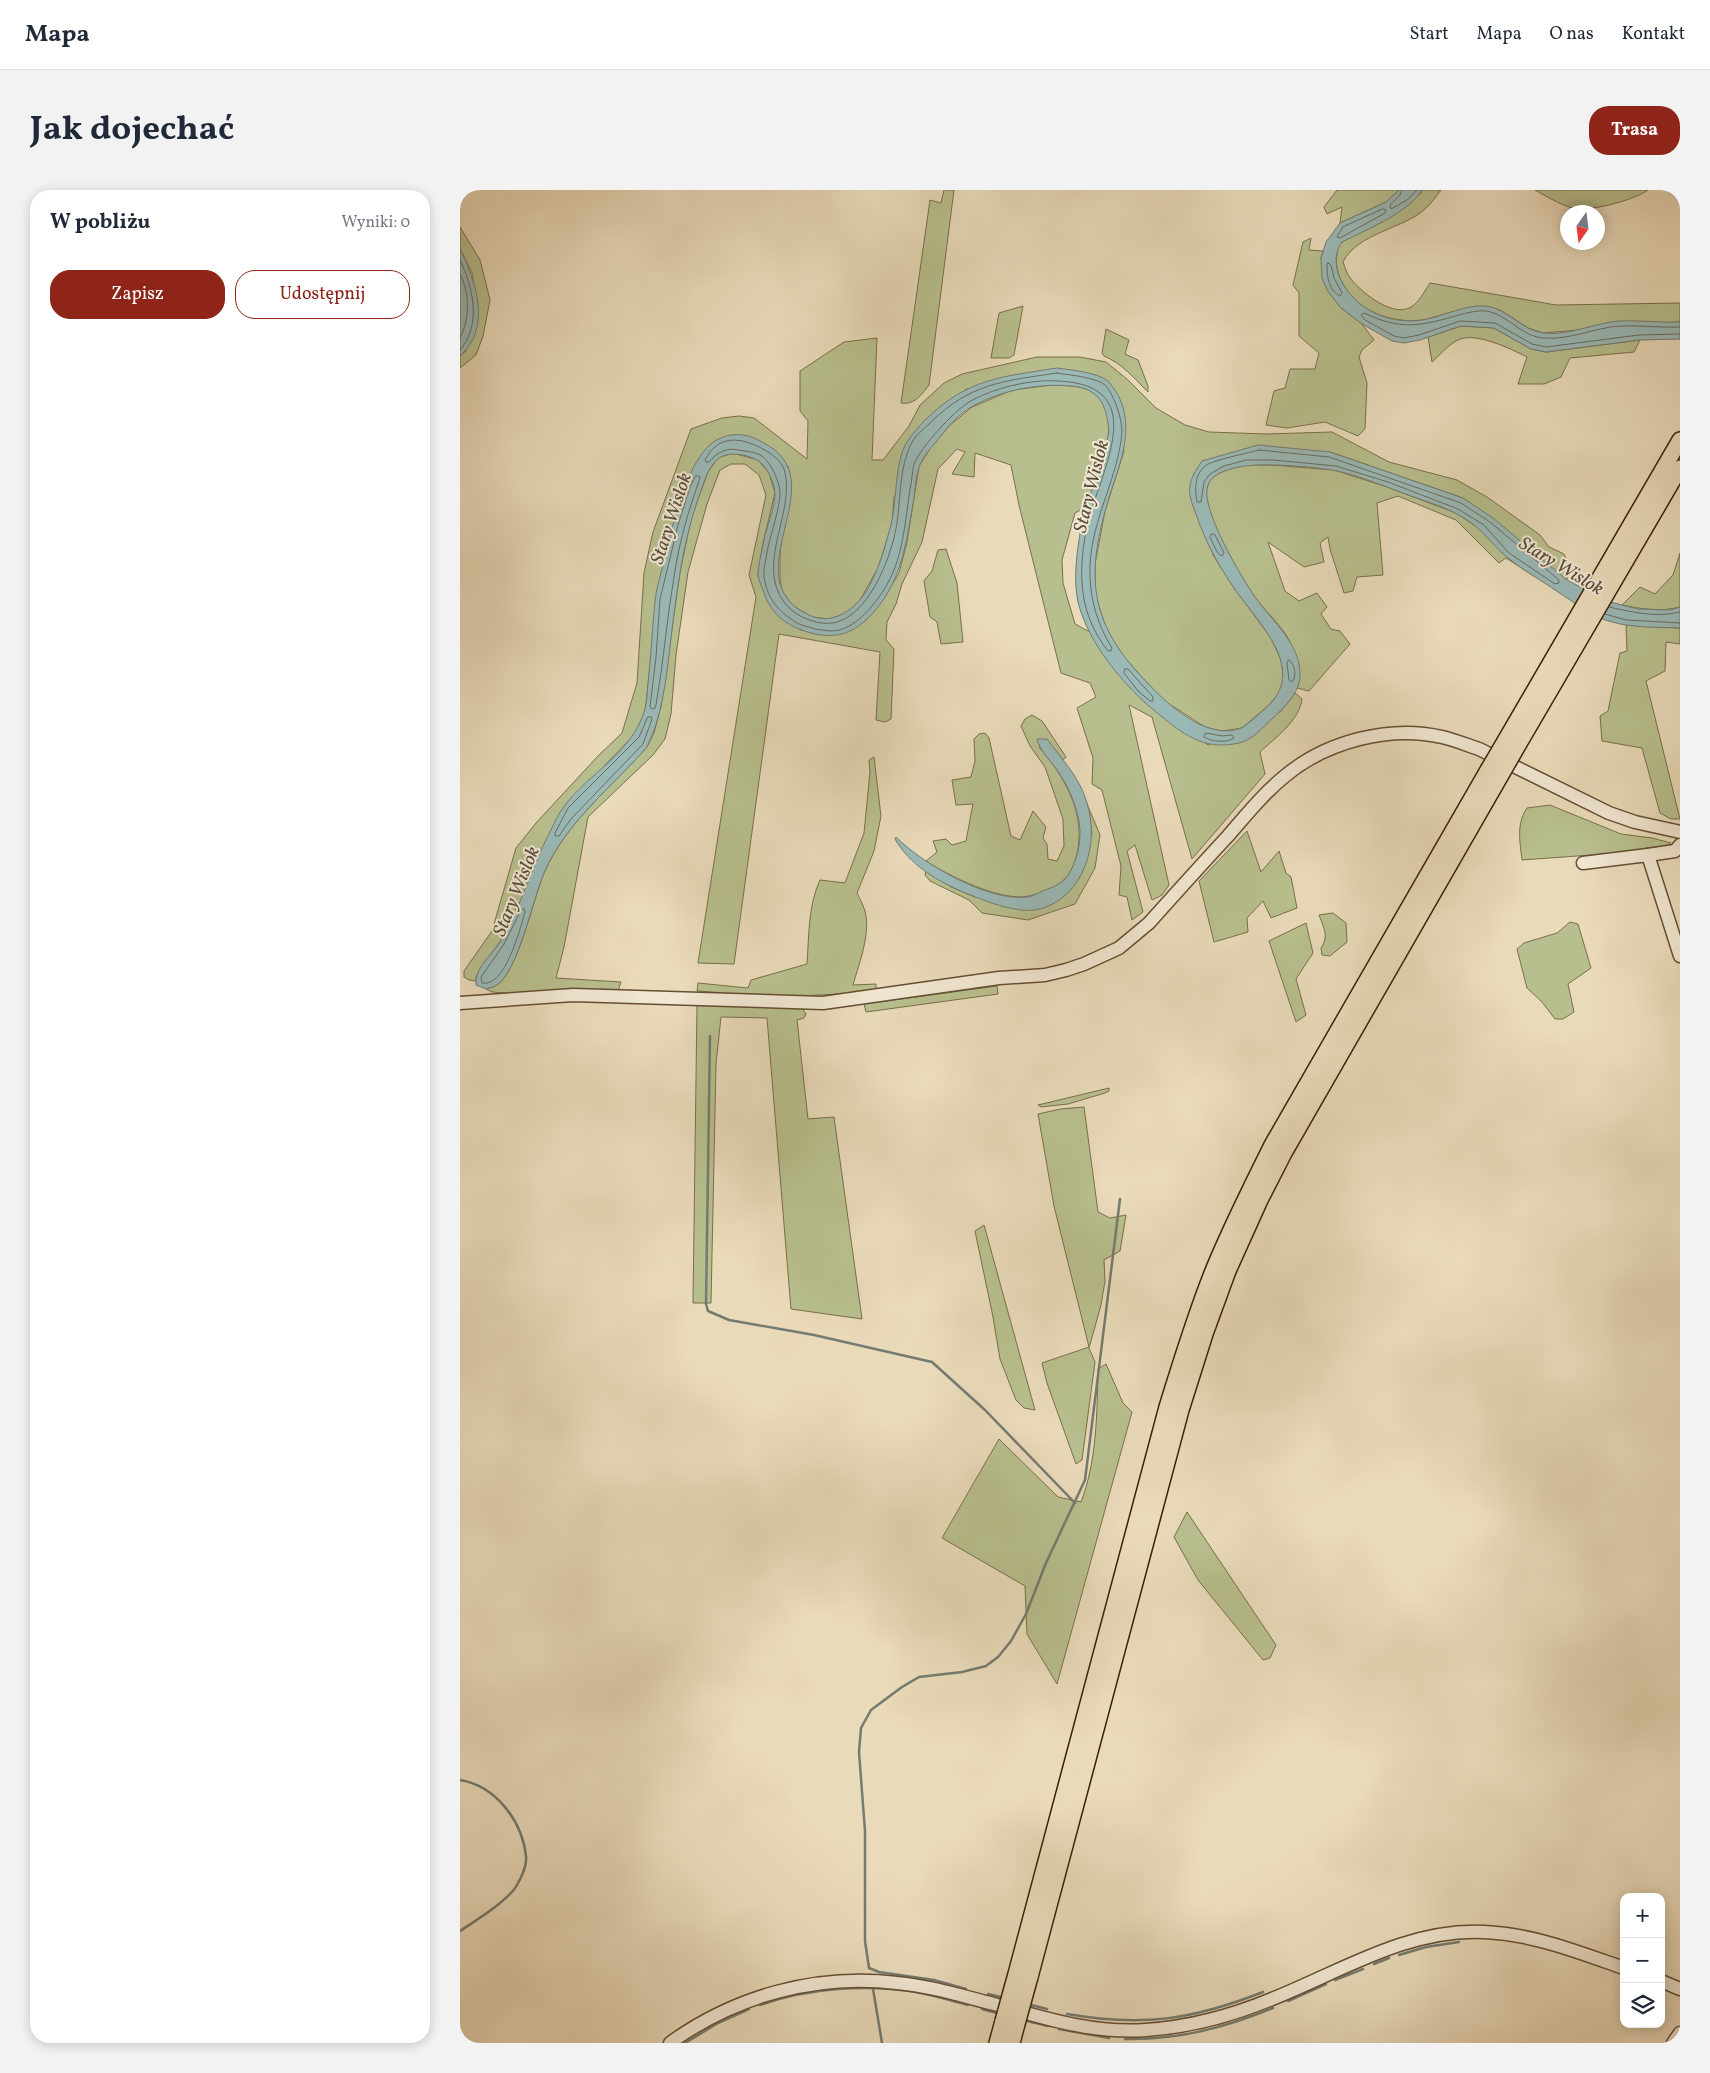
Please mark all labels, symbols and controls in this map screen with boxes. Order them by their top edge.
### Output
text: Mapa [25,18,90,52]
text: Start [1410,22,1449,47]
text: Mapa [1477,22,1522,47]
text: O nas [1550,22,1594,47]
text: Kontakt [1622,22,1685,47]
text: Jak dojechać [30,106,234,154]
button: Trasa [1589,106,1680,155]
north arrow [1560,205,1605,250]
text: W pobliżu [50,208,150,237]
text: Wyniki: 0 [341,212,410,234]
button: Zapisz [50,270,225,319]
button: Udostępnij [235,270,410,319]
water label: Stary Wislok [1068,437,1116,536]
water label: Stary Wislok [645,469,699,568]
water label: Stary Wislok [1514,531,1608,602]
water label: Stary Wislok [487,843,547,941]
map controls [1620,1893,1665,2028]
button: + [1620,1893,1665,1938]
button: − [1620,1938,1665,1983]
button: layers [1620,1983,1665,2028]

